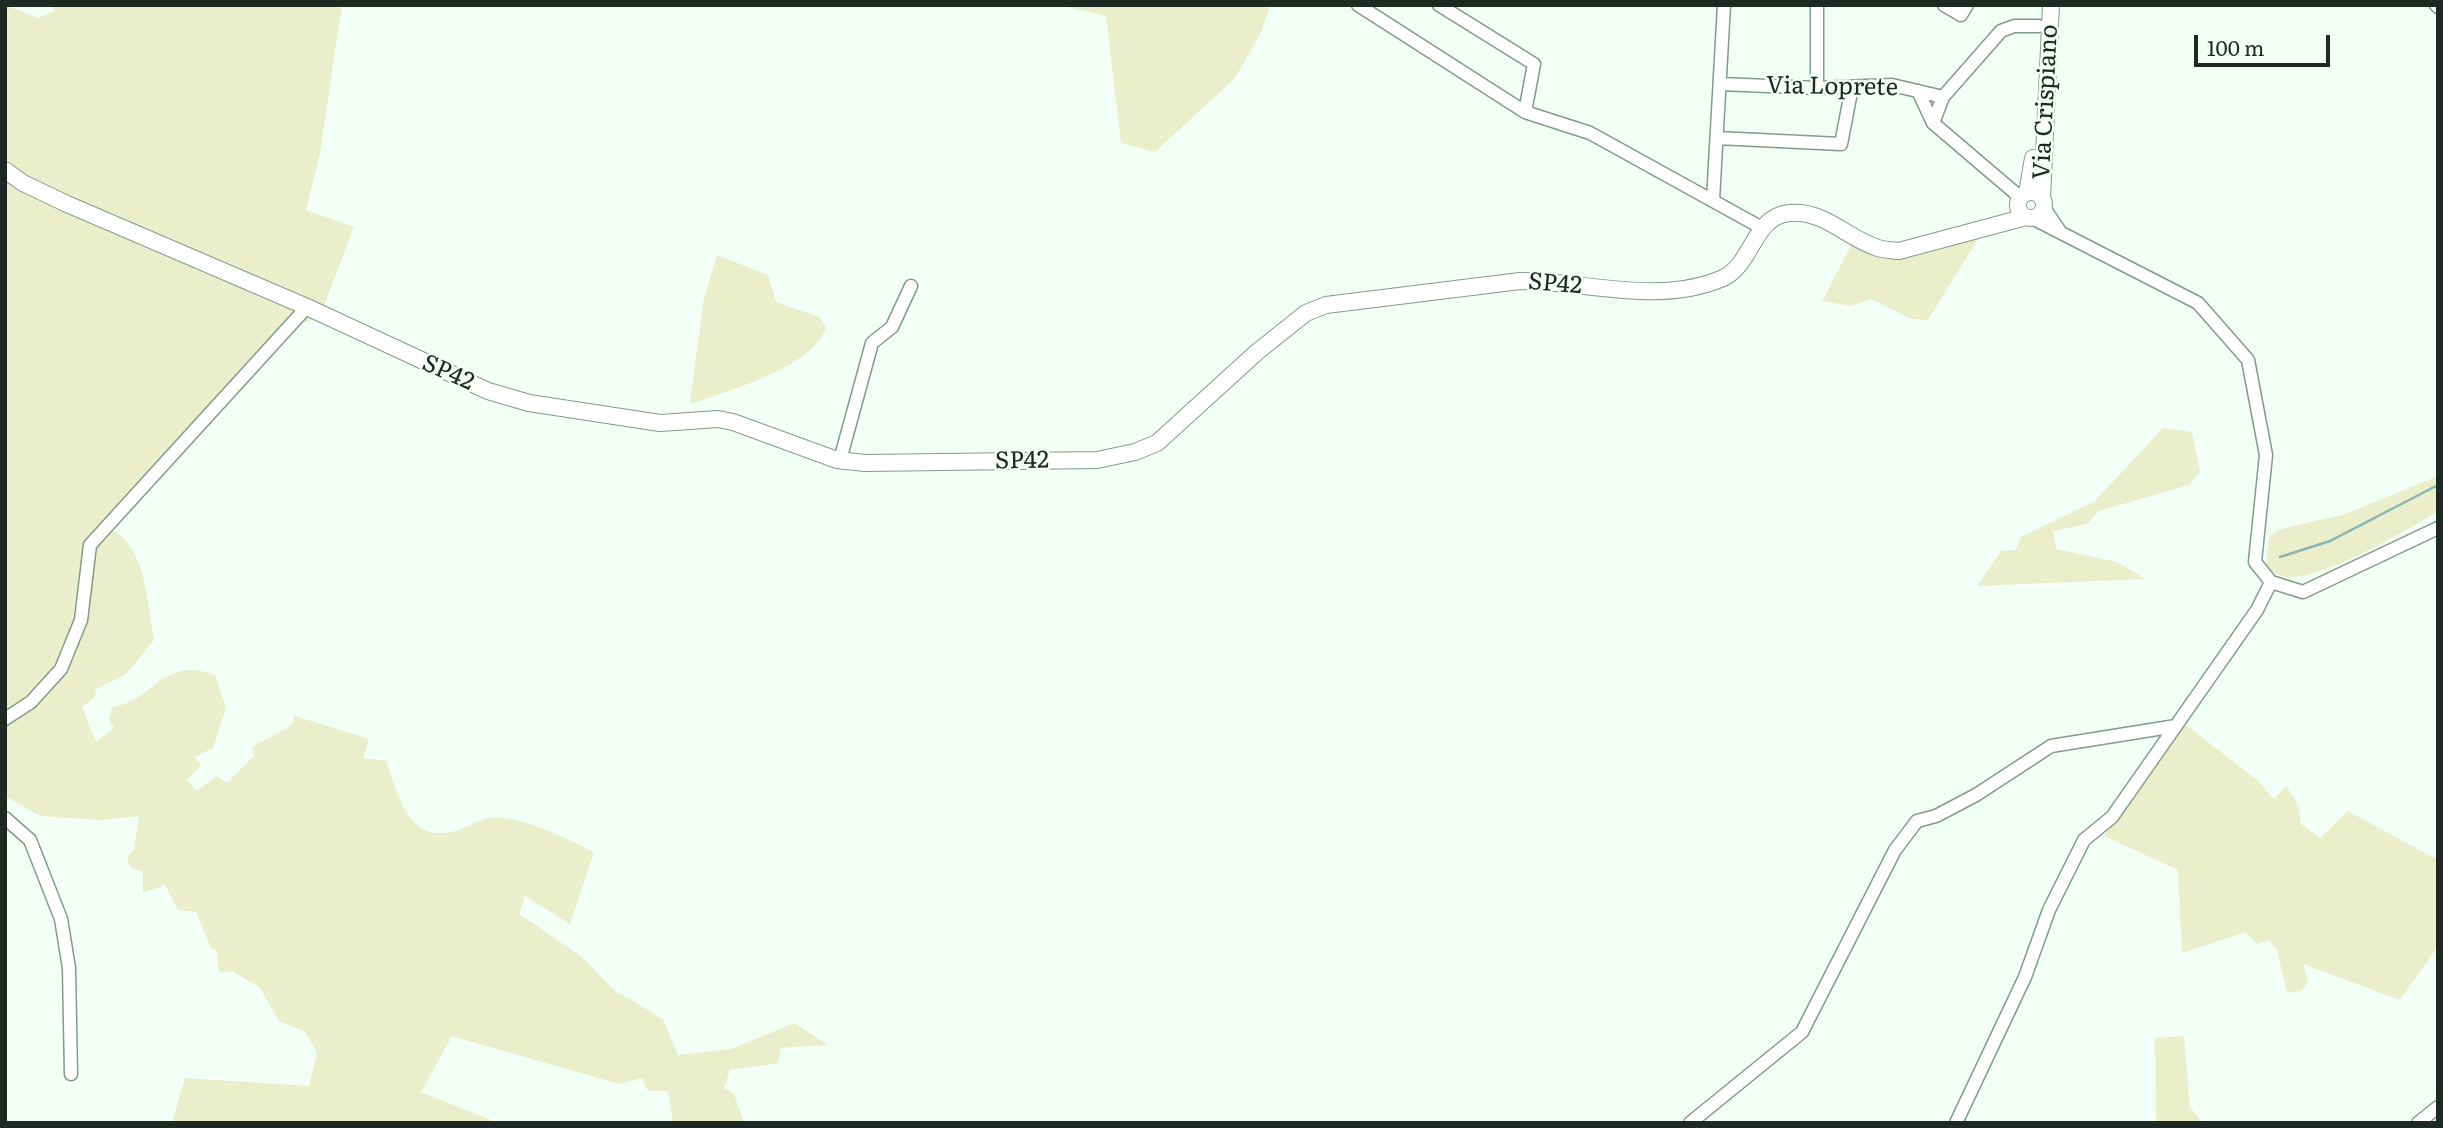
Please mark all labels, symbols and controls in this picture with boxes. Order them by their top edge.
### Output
scale bar [2198,21,2334,65]
street label: Via Crispiano [2028,24,2064,180]
text: 100 m [2207,31,2264,62]
street label: Via Loprete [1766,71,1898,103]
street label: SP42 [1527,267,1583,301]
street label: SP42 [417,349,479,397]
street label: SP42 [995,446,1049,476]

